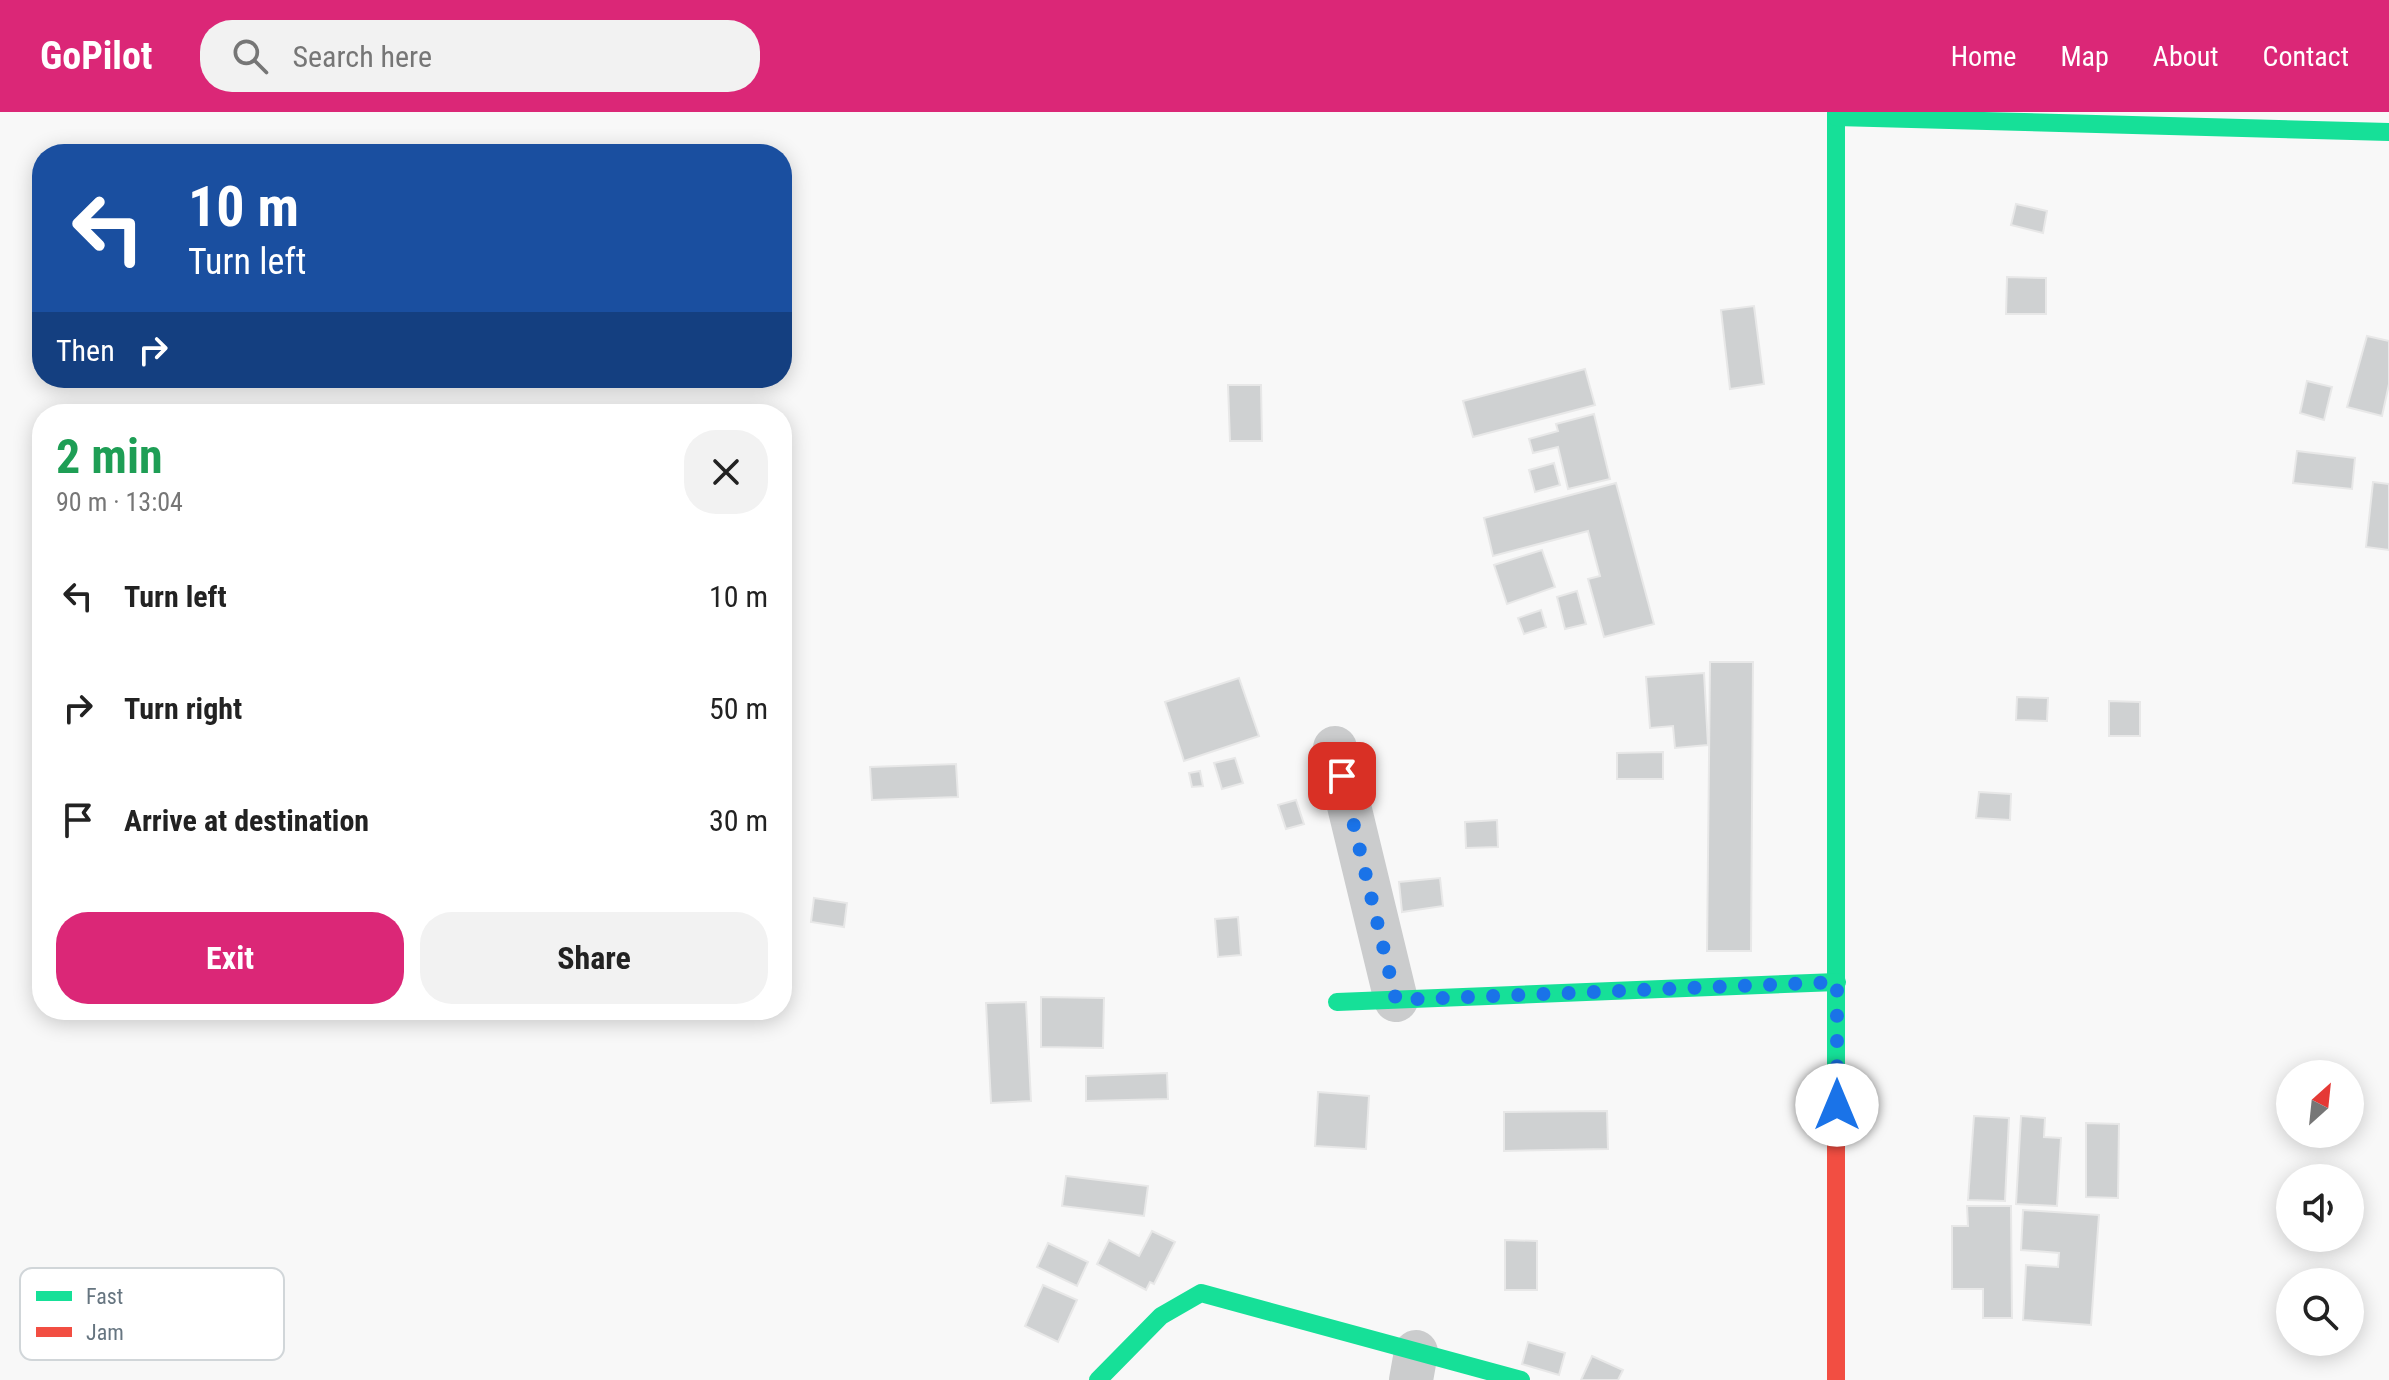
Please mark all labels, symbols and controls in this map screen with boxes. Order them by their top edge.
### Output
search box [200,20,760,92]
text: GoPilot [40,34,152,78]
icon: search [228,34,272,78]
text: Search here [292,39,432,74]
text: Home [1951,40,2016,73]
text: Map [2060,40,2109,73]
text: About [2153,40,2219,73]
text: Contact [2263,40,2349,73]
text: 10 m [188,174,299,240]
icon: left [56,176,160,280]
text: Turn left [188,241,306,283]
icon: right [131,328,175,372]
text: Then [56,333,115,368]
text: 2 min [56,428,163,485]
button: close [684,430,768,514]
text: 90 m · 13:04 [56,487,183,517]
icon: left [56,574,100,618]
text: Turn left [124,579,227,614]
text: 10 m [709,579,768,614]
icon: right [56,686,100,730]
text: Turn right [124,691,242,726]
text: 50 m [709,691,768,726]
pin [1308,742,1376,810]
icon: arrive [1320,754,1364,798]
icon: arrive [56,798,100,842]
text: Arrive at destination [124,803,369,838]
text: 30 m [709,803,768,838]
button: Exit [56,912,404,1004]
button: Share [420,912,768,1004]
north arrow [2276,1060,2364,1148]
map controls [2276,1060,2364,1356]
position arrow [1795,1063,1879,1147]
button: sound [2276,1164,2364,1252]
legend [20,1268,284,1360]
button: search [2276,1268,2364,1356]
text: Fast [86,1284,123,1309]
text: Jam [86,1320,124,1345]

